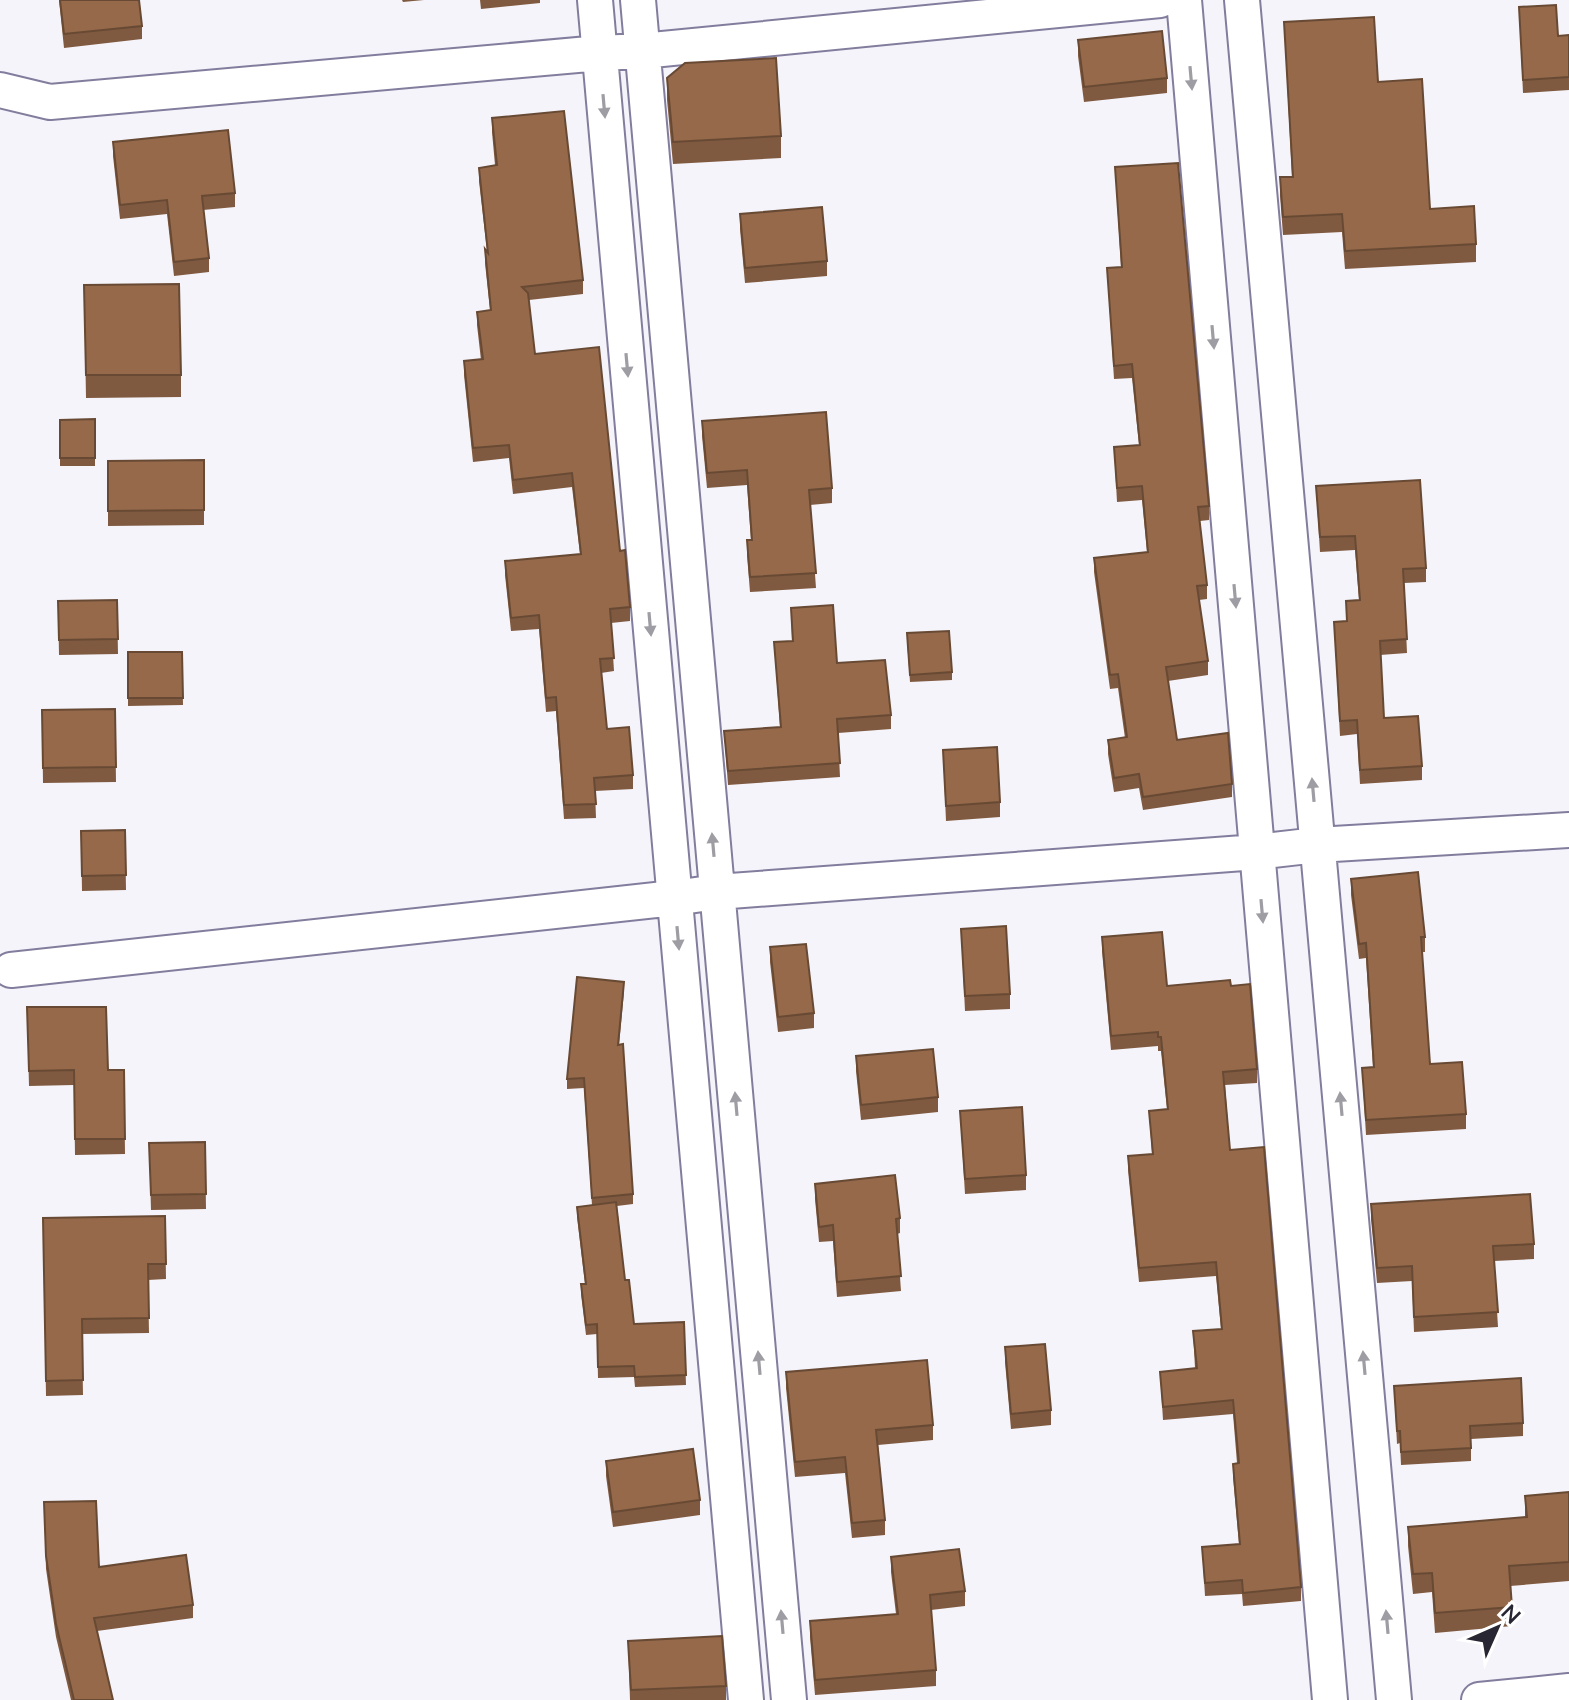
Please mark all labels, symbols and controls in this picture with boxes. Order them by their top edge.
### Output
one-way arrow [1185,66,1198,91]
one-way arrow [598,94,611,119]
one-way arrow [1207,325,1220,350]
one-way arrow [621,353,634,378]
one-way arrow [1229,584,1242,609]
one-way arrow [644,612,657,637]
one-way arrow [1306,777,1319,802]
one-way arrow [706,832,719,857]
one-way arrow [1256,899,1269,924]
one-way arrow [672,926,685,951]
one-way arrow [729,1091,742,1116]
one-way arrow [1334,1091,1347,1116]
one-way arrow [753,1350,766,1375]
one-way arrow [1357,1350,1370,1375]
north arrow [1457,1588,1537,1668]
text: N [1494,1598,1527,1631]
one-way arrow [776,1609,789,1634]
one-way arrow [1380,1609,1393,1634]

